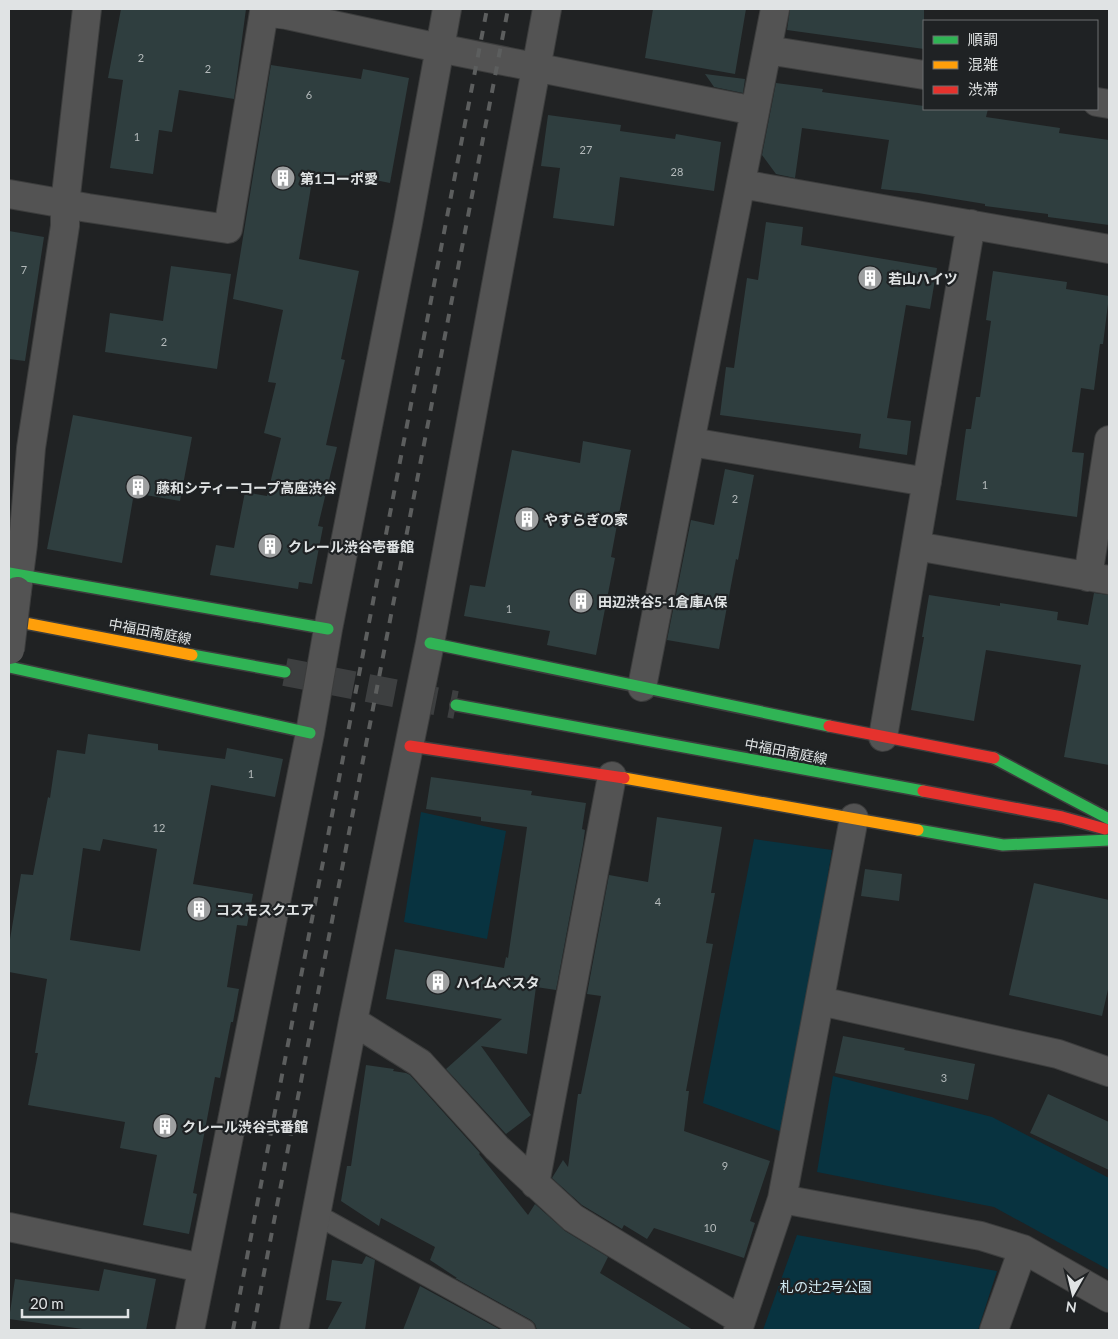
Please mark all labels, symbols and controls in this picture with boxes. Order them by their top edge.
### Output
legend [923,20,1098,110]
text: 順調 [968,30,998,48]
house number: 2 [138,51,144,64]
text: 混雑 [968,55,998,73]
house number: 2 [205,62,211,75]
text: 渋滞 [968,80,998,98]
house number: 6 [306,88,312,101]
house number: 1 [134,130,140,143]
house number: 27 [580,143,592,156]
building icon: 第1コーポ愛 [270,165,296,191]
house number: 28 [671,165,683,178]
place label: 第1コーポ愛 [300,170,378,187]
house number: 7 [21,263,27,276]
building icon: 若山ハイツ [857,265,883,291]
place label: 若山ハイツ [888,270,958,287]
house number: 2 [161,335,167,348]
building icon: 藤和シティーコープ高座渋谷 [125,474,151,500]
house number: 1 [982,478,988,491]
place label: 藤和シティーコープ高座渋谷 [156,479,337,496]
house number: 2 [732,492,738,505]
building icon: やすらぎの家 [514,506,540,532]
place label: やすらぎの家 [544,511,628,528]
building icon: クレール渋谷壱番館 [257,533,283,559]
place label: クレール渋谷壱番館 [288,538,414,555]
building icon: 田辺渋谷5-1倉庫A保 [568,588,594,614]
place label: 田辺渋谷5-1倉庫A保 [598,593,727,610]
house number: 1 [506,602,512,615]
street label: 中福田南庭線 [107,615,193,647]
street label: 中福田南庭線 [743,735,829,767]
house number: 1 [248,767,254,780]
house number: 12 [153,821,165,834]
house number: 4 [655,895,662,908]
building icon: コスモスクエア [186,896,212,922]
place label: コスモスクエア [216,901,314,918]
building icon: ハイムベスタ [425,969,451,995]
place label: ハイムベスタ [456,974,540,991]
house number: 3 [941,1071,947,1084]
building icon: クレール渋谷弐番館 [152,1113,178,1139]
place label: クレール渋谷弐番館 [182,1118,308,1135]
house number: 9 [722,1159,728,1172]
house number: 10 [704,1221,717,1234]
north arrow [1048,1269,1098,1319]
park label: 札の辻2号公園 [780,1278,872,1295]
scale bar [22,1286,129,1318]
text: 20 m [30,1294,64,1312]
text: N [1065,1298,1078,1317]

